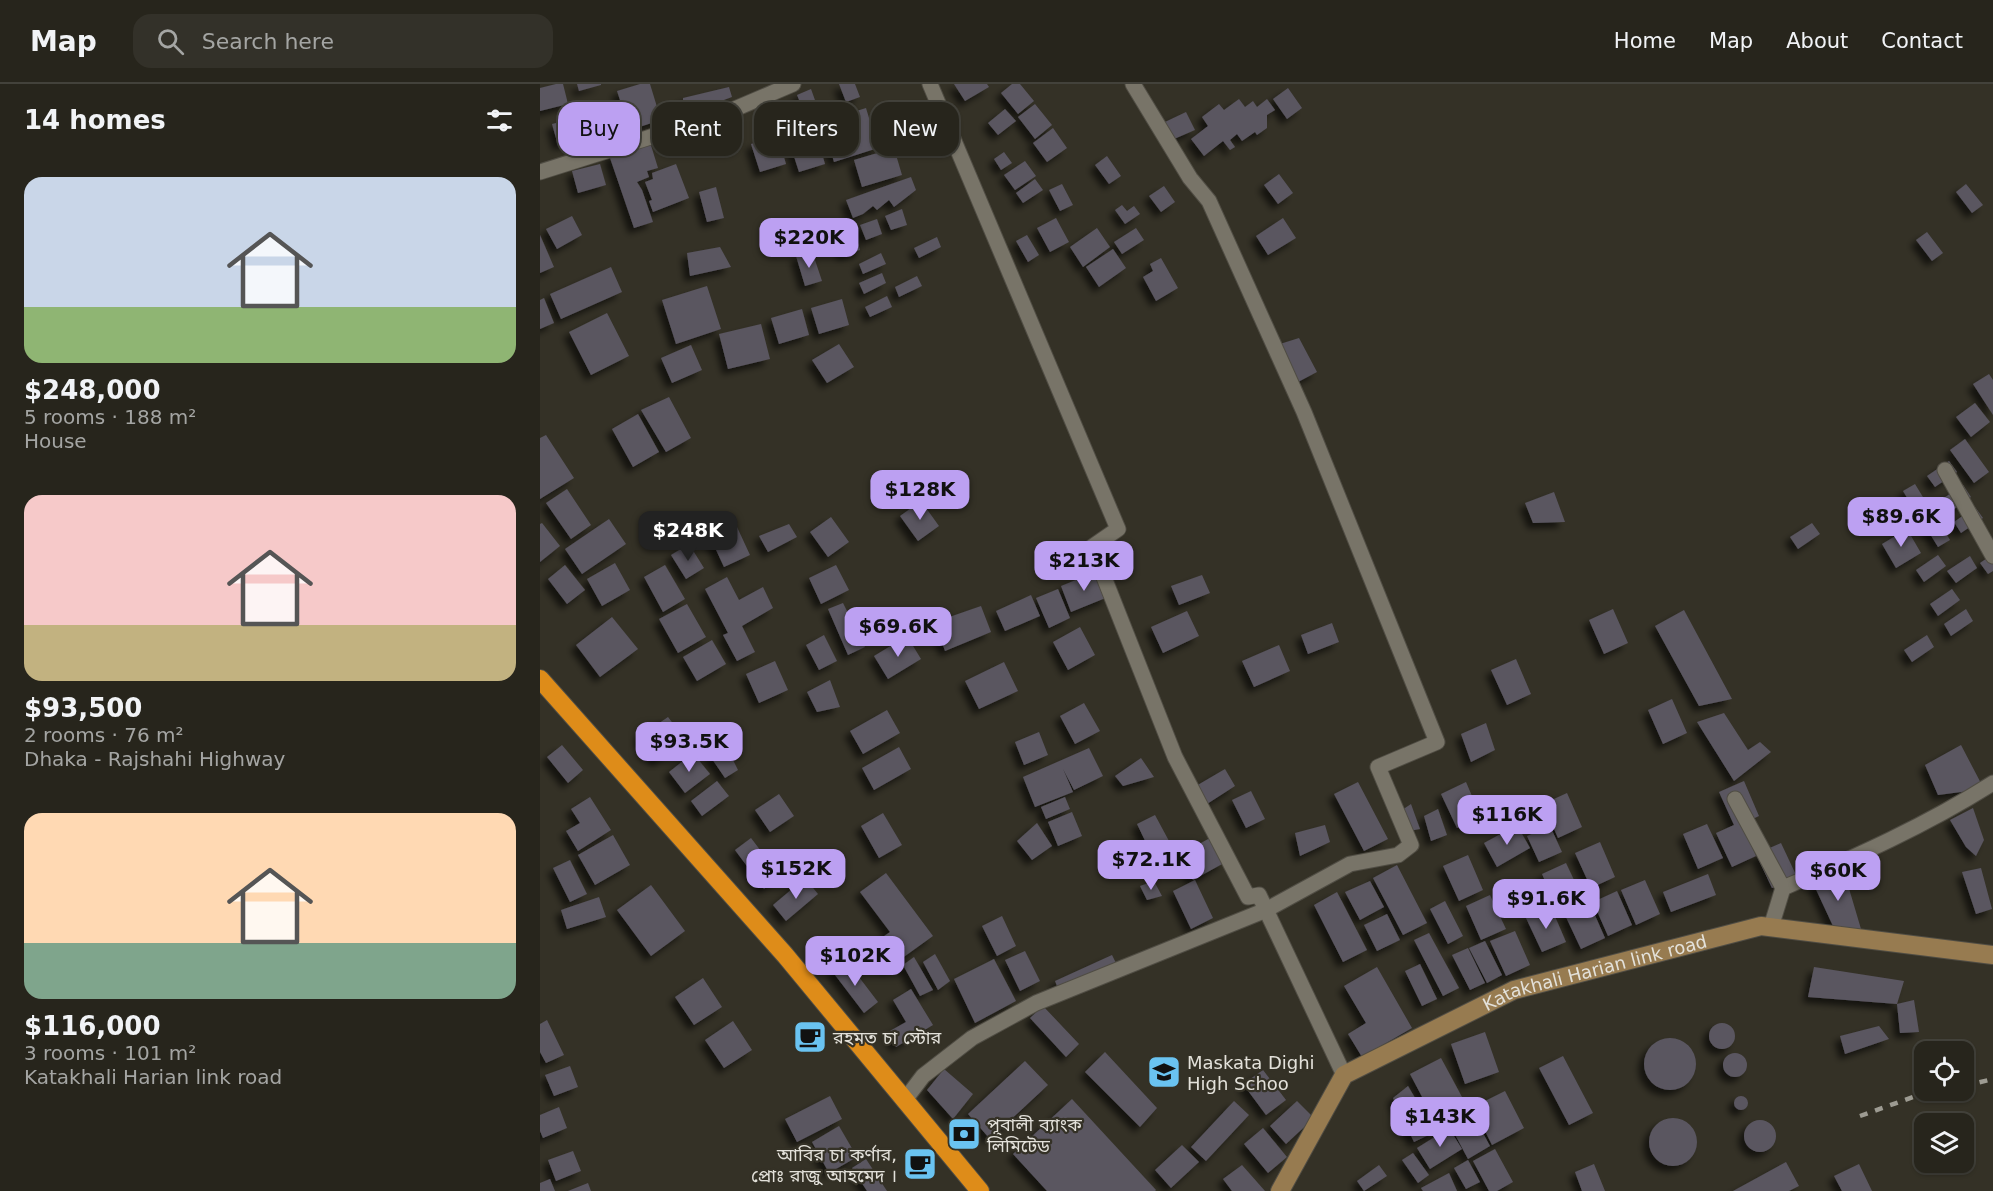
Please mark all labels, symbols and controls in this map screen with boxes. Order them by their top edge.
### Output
search box [133,14,553,68]
text: Map [30,25,97,58]
icon: search [154,25,187,58]
text: Search here [202,29,334,54]
text: Home [1614,29,1676,53]
text: Map [1709,29,1753,53]
text: About [1786,29,1848,53]
text: Contact [1881,29,1963,53]
chip: Buy [558,102,640,156]
chip: Rent [652,102,742,156]
chip: Filters [754,102,859,156]
chip: New [871,102,959,156]
icon: filters [483,104,516,137]
text: 14 homes [24,105,166,135]
icon: home [216,216,324,324]
pin: $220K [767,218,851,269]
text: $220K [773,225,845,249]
text: $248,000 [24,375,161,405]
text: 5 rooms · 188 m² [24,405,196,429]
text: House [24,429,87,453]
pin: $128K [878,470,962,521]
text: $128K [884,477,956,501]
pin: $89.6K [1852,497,1950,548]
text: $89.6K [1862,504,1940,528]
pin: $248K [646,511,730,562]
text: $248K [652,518,724,542]
icon: home [216,534,324,642]
pin: $213K [1042,541,1126,592]
text: $213K [1048,548,1120,572]
pin: $69.6K [849,607,947,658]
text: $69.6K [859,614,937,638]
text: $93,500 [24,693,142,723]
pin: $93.5K [640,722,738,773]
text: 2 rooms · 76 m² [24,723,184,747]
text: $93.5K [650,729,728,753]
text: Dhaka - Rajshahi Highway [24,747,285,771]
pin: $116K [1465,795,1549,846]
text: $116K [1471,802,1543,826]
pin: $72.1K [1102,840,1200,891]
text: $72.1K [1112,847,1190,871]
pin: $152K [754,849,838,900]
pin: $60K [1802,851,1874,902]
icon: home [216,852,324,960]
text: $152K [760,856,832,880]
text: $60K [1809,858,1867,882]
pin: $91.6K [1497,879,1595,930]
text: $91.6K [1507,886,1585,910]
street label: Katakhali Harian link road [1479,930,1709,1015]
pin: $102K [813,936,897,987]
text: $102K [819,943,891,967]
text: $116,000 [24,1011,161,1041]
cafe icon: রহমত চা স্টোর [792,1019,828,1055]
place label: রহমত চা স্টোর [832,1027,942,1048]
text: 3 rooms · 101 m² [24,1041,196,1065]
map controls [1914,1041,1974,1173]
button: locate [1914,1041,1974,1101]
place label: Maskata Dighi High Schoo [1187,1052,1315,1094]
school or university icon: Maskata Dighi High Schoo [1146,1054,1182,1090]
text: Katakhali Harian link road [24,1065,282,1089]
pin: $143K [1398,1097,1482,1148]
text: $143K [1404,1104,1476,1128]
button: layers [1914,1113,1974,1173]
place label: পূবালী ব্যাংক লিমিটেড [986,1114,1082,1156]
bank icon: পূবালী ব্যাংক লিমিটেড [946,1116,982,1152]
place label: আবির চা কর্ণার, প্রোঃ রাজু আহমেদ । [751,1144,897,1186]
cafe icon: আবির চা কর্ণার, প্রোঃ রাজু আহমেদ । [902,1146,938,1182]

